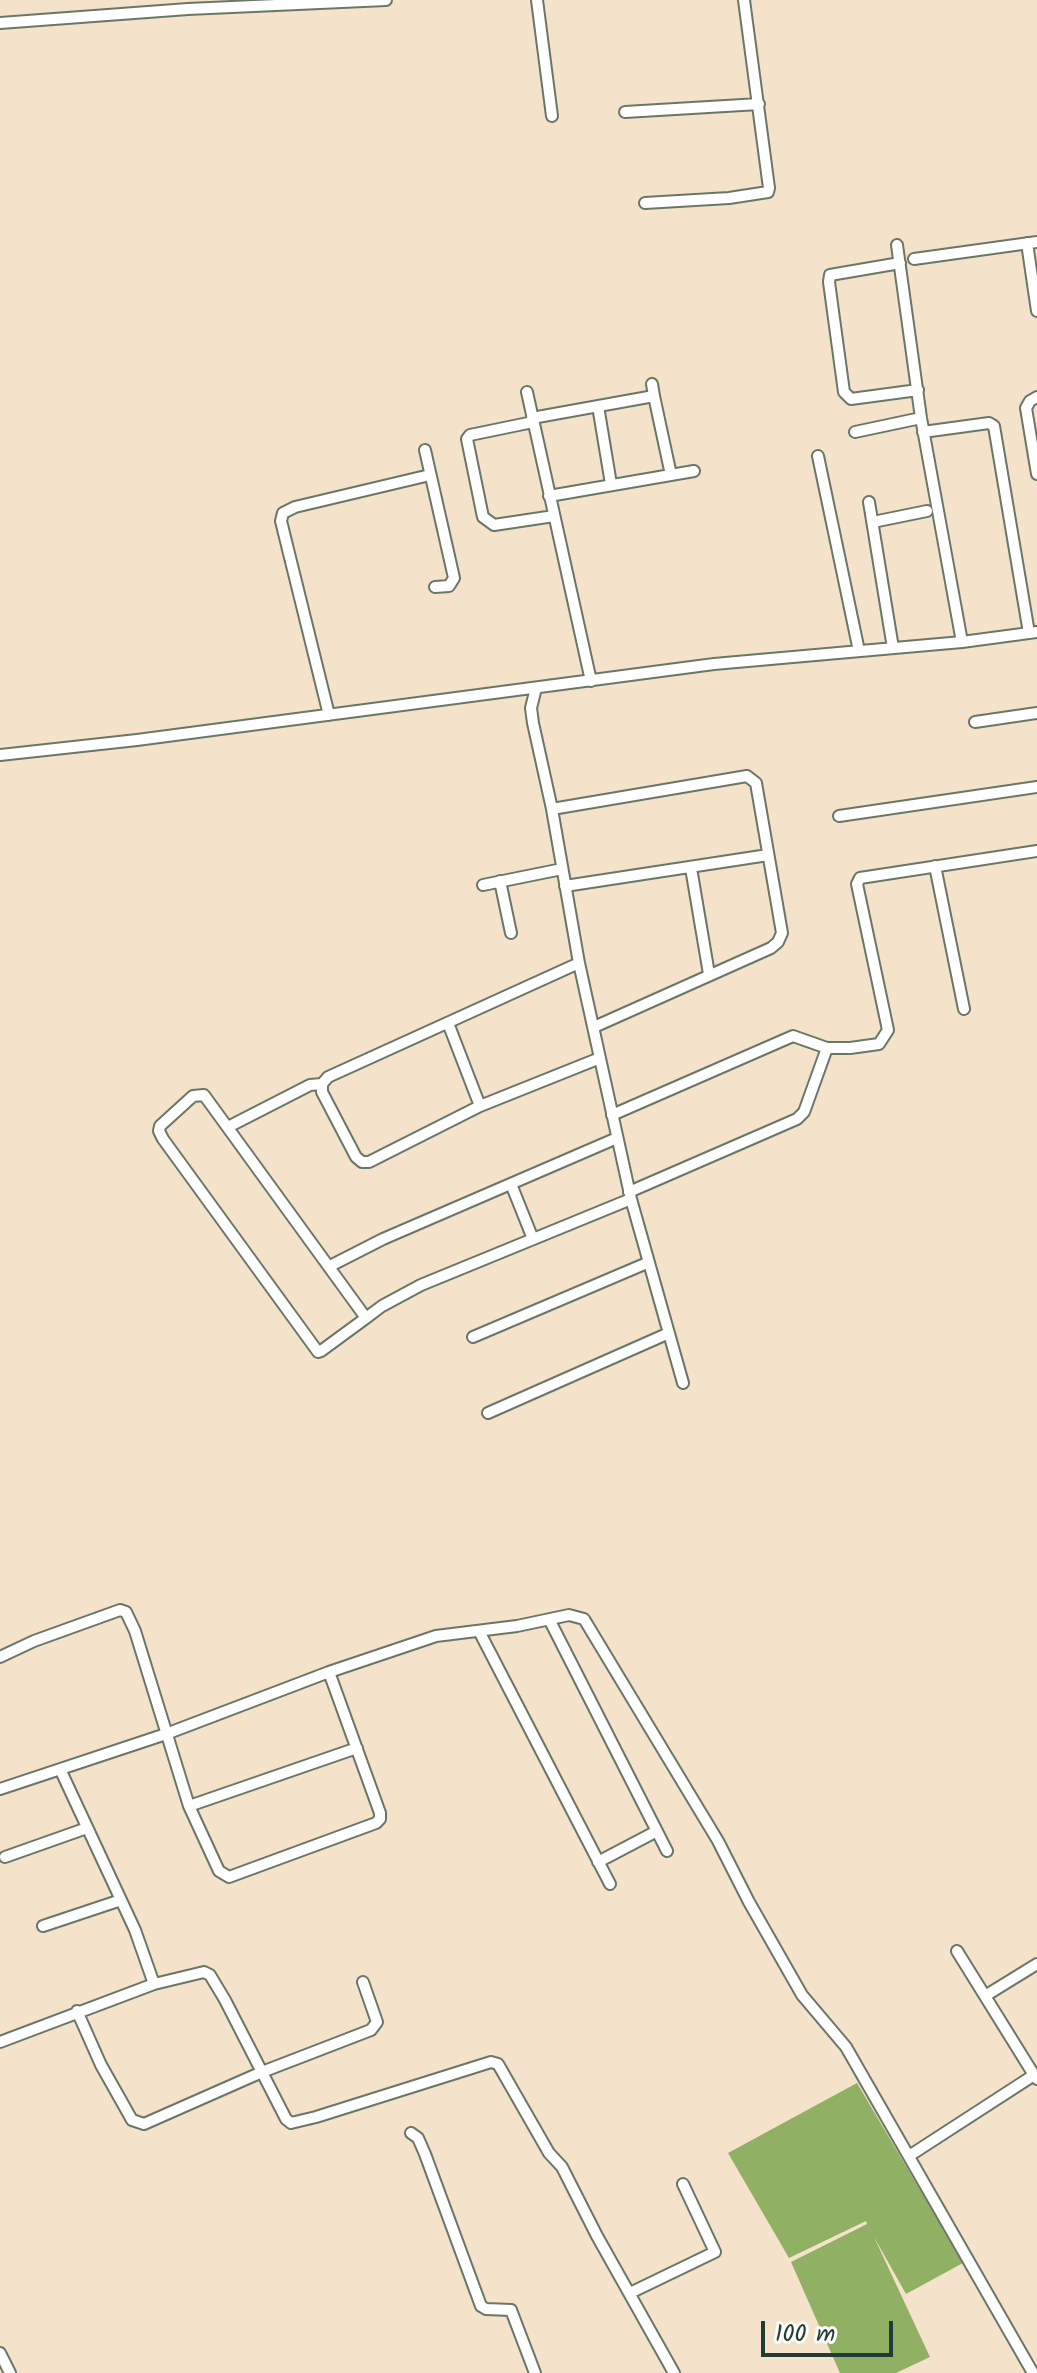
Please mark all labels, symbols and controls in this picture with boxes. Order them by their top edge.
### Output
scale bar [765,2305,897,2355]
text: 100 m [775,2315,835,2354]

